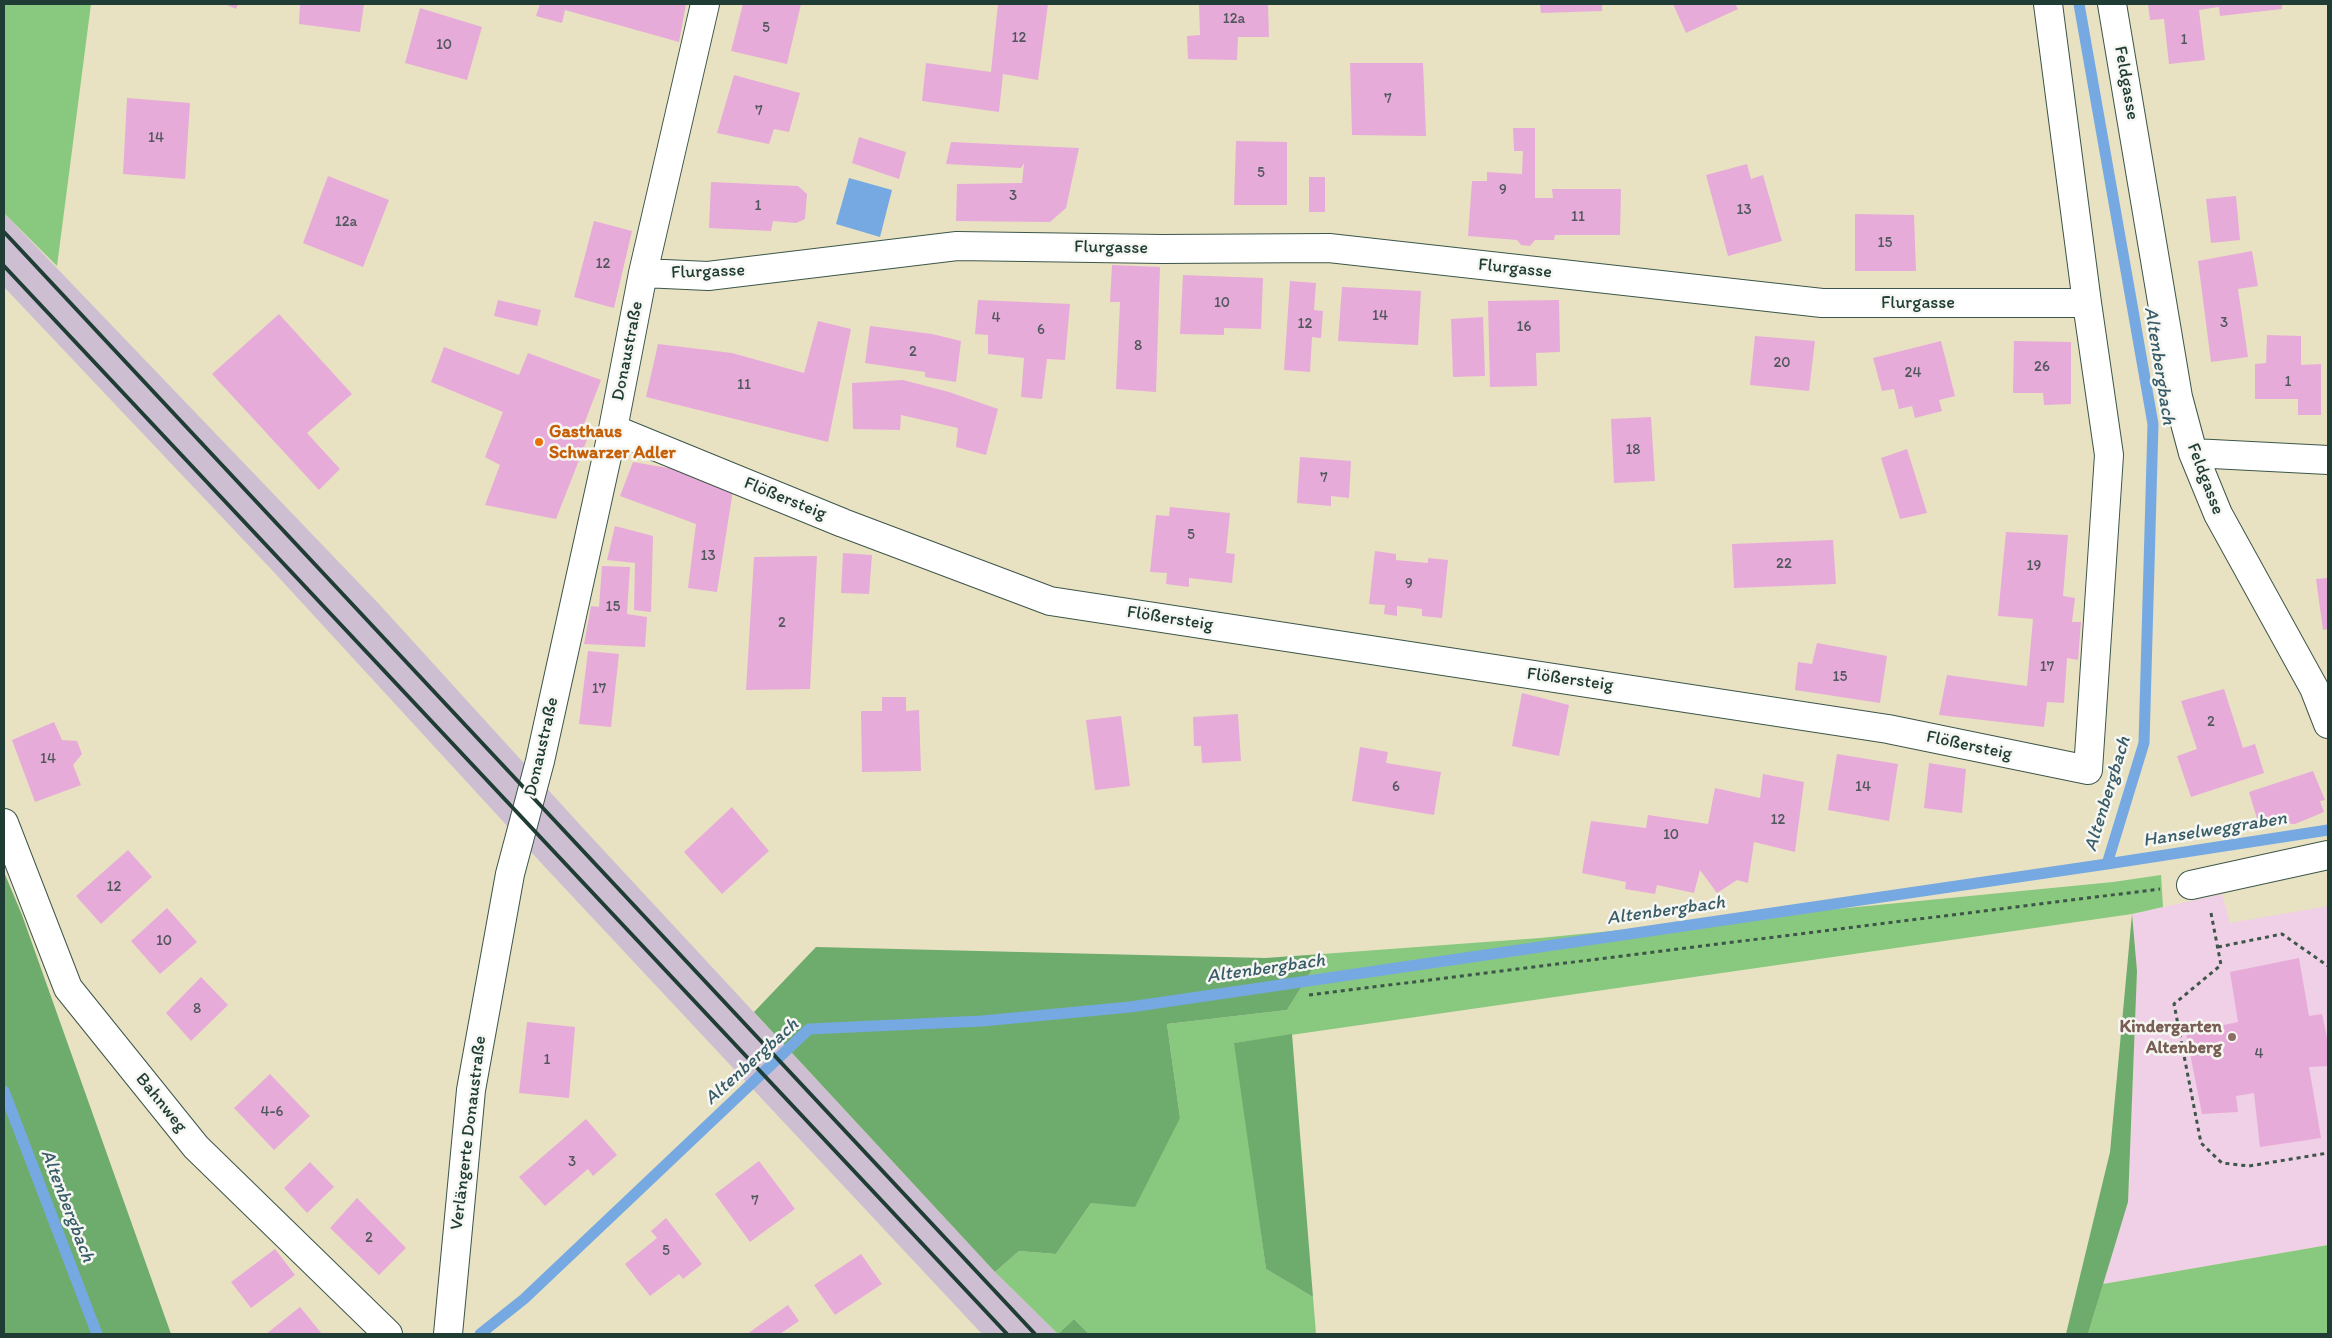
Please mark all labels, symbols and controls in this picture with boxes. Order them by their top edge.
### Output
house number: 12a [1223,10,1245,28]
house number: 5 [762,19,770,37]
house number: 12 [1012,29,1026,47]
house number: 1 [2181,31,2187,49]
house number: 10 [436,36,452,54]
street label: Feldgasse [2109,44,2143,122]
house number: 7 [1384,90,1392,108]
house number: 7 [755,102,763,120]
house number: 14 [148,129,164,147]
house number: 5 [1257,164,1265,182]
house number: 9 [1499,181,1507,199]
house number: 3 [1009,187,1017,205]
house number: 1 [755,197,761,215]
house number: 13 [1736,201,1752,219]
house number: 11 [1571,208,1585,226]
house number: 12a [335,213,357,231]
house number: 15 [1878,234,1892,252]
street label: Flurgasse [1074,237,1148,259]
street label: Flurgasse [1477,254,1553,284]
house number: 12 [596,255,610,273]
street label: Flurgasse [671,260,745,284]
street label: Flurgasse [1881,292,1955,314]
house number: 10 [1214,294,1230,312]
street label: Donaustraße [608,299,648,403]
water label: Altenbergbach [2138,306,2180,426]
house number: 14 [1372,307,1388,325]
house number: 4 [991,309,1001,327]
house number: 3 [2220,314,2228,332]
house number: 12 [1298,315,1312,333]
house number: 16 [1517,318,1531,336]
house number: 6 [1037,321,1045,339]
house number: 8 [1134,337,1142,355]
house number: 2 [909,343,917,361]
house number: 20 [1773,354,1791,372]
house number: 26 [2034,358,2050,376]
house number: 24 [1905,364,1921,382]
house number: 1 [2285,373,2291,391]
house number: 11 [737,376,751,394]
place label: Gasthaus Schwarzer Adler [549,421,676,464]
marker: Gasthaus Schwarzer Adler [533,436,545,448]
street label: Feldgasse [2182,440,2228,518]
house number: 18 [1625,441,1641,459]
house number: 7 [1320,469,1328,487]
street label: Flößersteig [741,473,829,525]
house number: 5 [1187,526,1195,544]
house number: 13 [700,547,716,565]
house number: 22 [1776,555,1792,573]
house number: 19 [2027,557,2041,575]
house number: 9 [1405,575,1413,593]
house number: 15 [606,598,620,616]
street label: Flößersteig [1125,602,1215,636]
house number: 2 [778,614,786,632]
house number: 17 [2040,658,2054,676]
street label: Flößersteig [1525,663,1615,697]
house number: 15 [1833,668,1847,686]
house number: 17 [592,680,606,698]
street label: Donaustraße [520,695,564,799]
house number: 2 [2207,713,2215,731]
street label: Flößersteig [1924,726,2014,766]
water label: Altenbergbach [2080,734,2136,854]
house number: 14 [40,750,56,768]
house number: 6 [1392,778,1400,796]
house number: 14 [1855,778,1871,796]
water label: Hanselweggraben [2141,807,2289,853]
house number: 12 [1771,811,1785,829]
house number: 10 [1663,826,1679,844]
house number: 12 [107,878,121,896]
water label: Altenbergbach [1606,891,1726,931]
house number: 10 [156,932,172,950]
water label: Altenbergbach [1206,949,1326,989]
house number: 8 [193,1000,201,1018]
water label: Altenbergbach [700,1014,804,1110]
place label: Kindergarten Altenberg [2120,1016,2222,1058]
marker: Kindergarten Altenberg [2226,1031,2238,1043]
street label: Verlängerte Donaustraße [446,1035,492,1231]
house number: 4 [2254,1045,2264,1063]
house number: 1 [544,1051,550,1069]
street label: Bahnweg [130,1069,192,1137]
house number: 4-6 [261,1103,283,1121]
water label: Altenbergbach [35,1146,99,1266]
house number: 3 [568,1153,576,1171]
house number: 7 [751,1192,759,1210]
house number: 2 [365,1229,373,1247]
house number: 5 [662,1242,670,1260]

